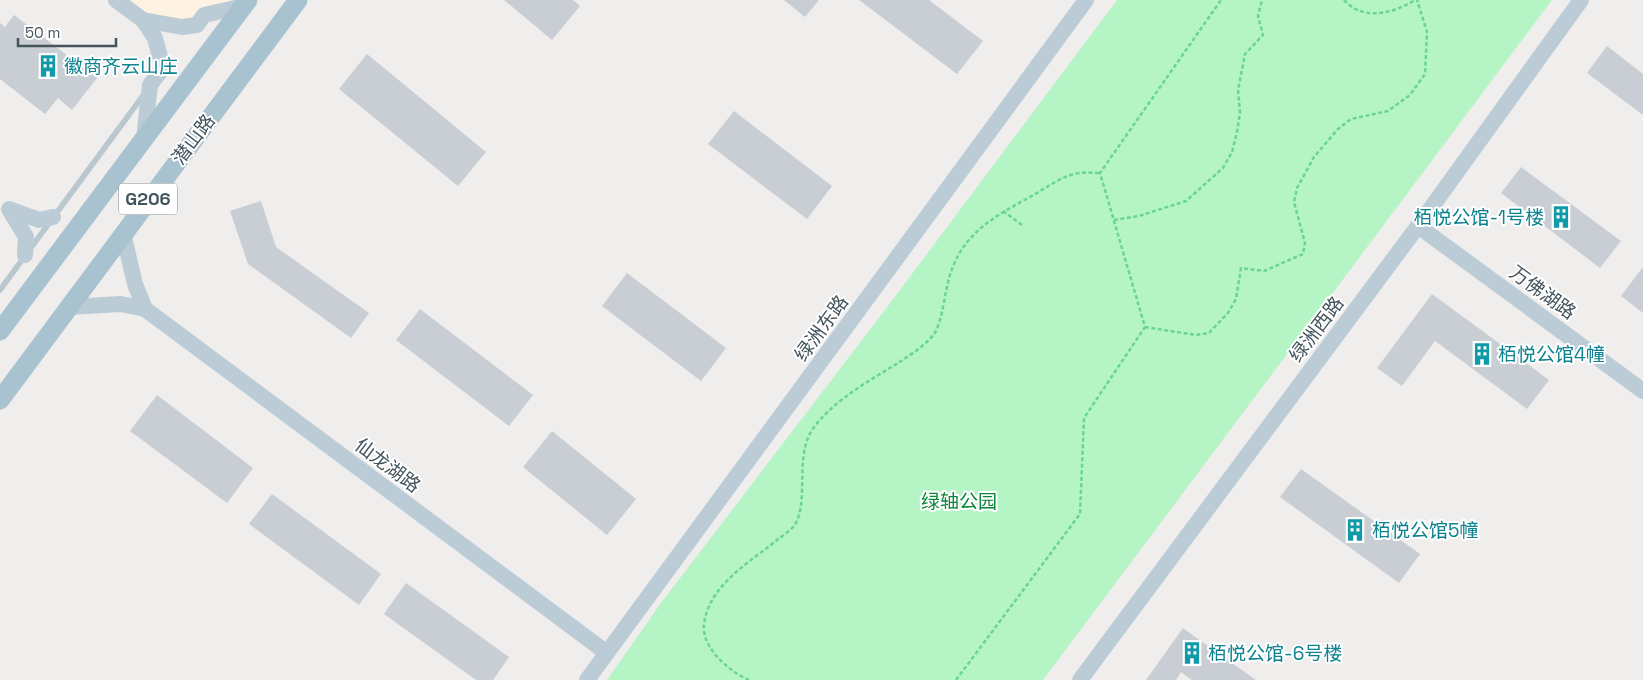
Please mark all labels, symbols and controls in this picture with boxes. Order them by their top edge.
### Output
scale bar [18,15,115,47]
text: 50 m [25,23,60,42]
building icon: 徽商齐云山庄 [35,53,61,79]
place label: 徽商齐云山庄 [64,54,178,79]
street label: 潜山路 [166,109,221,170]
road number: G206 [119,183,177,214]
building icon: 栢悦公馆-1号楼 [1548,204,1574,230]
place label: 栢悦公馆-1号楼 [1413,205,1544,230]
street label: 万佛湖路 [1505,260,1581,325]
street label: 绿洲东路 [789,290,854,366]
street label: 绿洲西路 [1284,291,1349,367]
building icon: 栢悦公馆4幢 [1469,341,1495,367]
place label: 栢悦公馆4幢 [1498,342,1605,367]
street label: 仙龙湖路 [350,433,426,498]
park label: 绿轴公园 [921,489,997,514]
building icon: 栢悦公馆5幢 [1342,517,1368,543]
place label: 栢悦公馆5幢 [1372,518,1478,543]
building icon: 栢悦公馆-6号楼 [1179,640,1205,666]
place label: 栢悦公馆-6号楼 [1208,641,1342,666]

